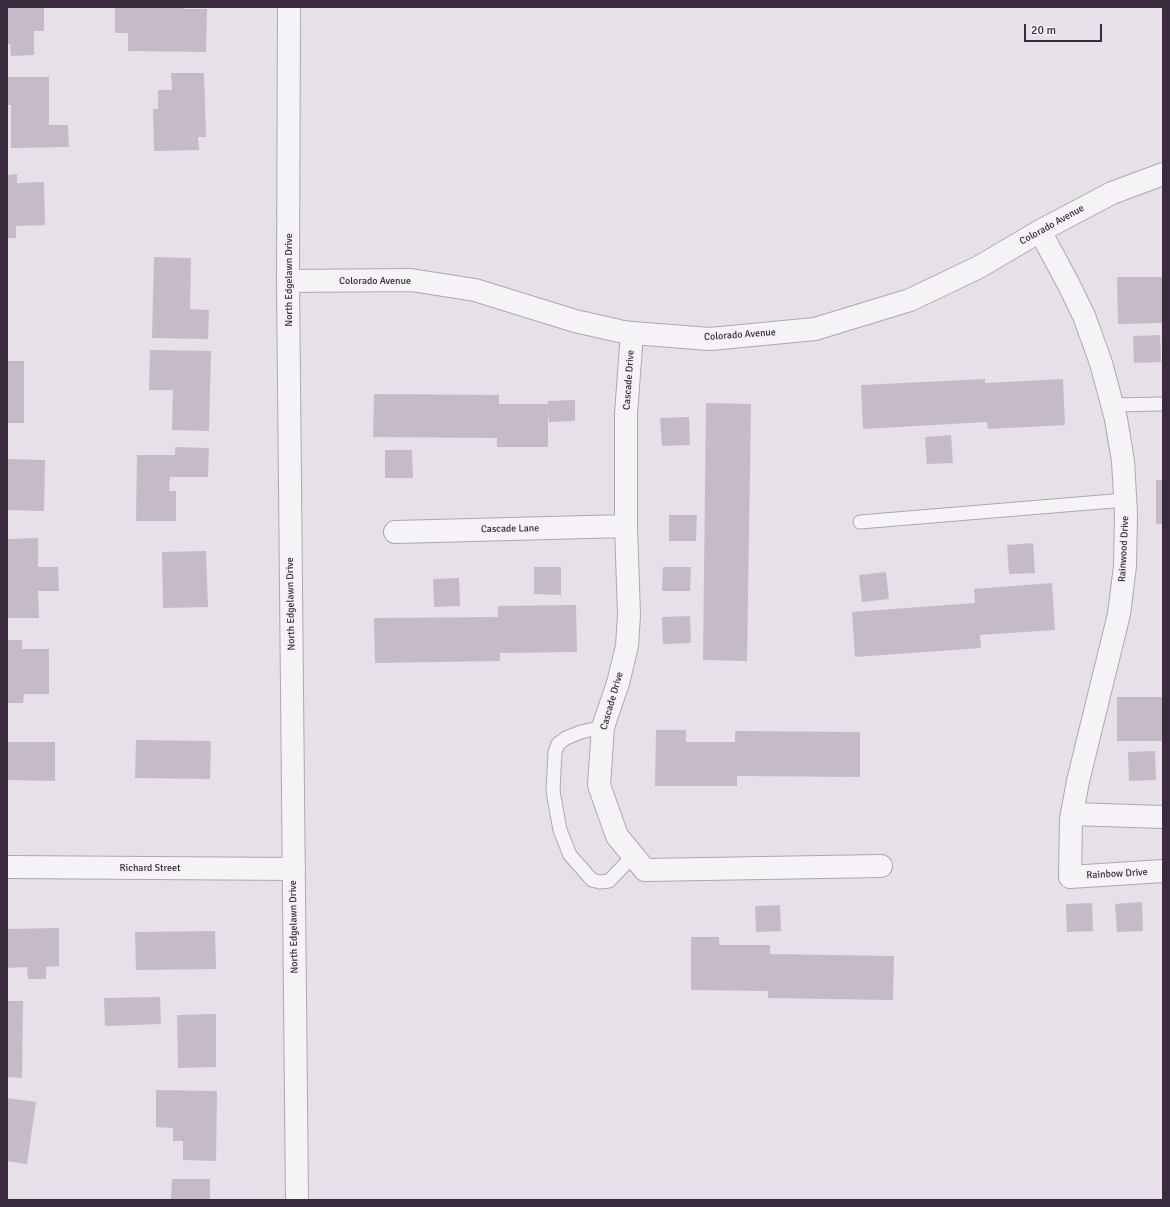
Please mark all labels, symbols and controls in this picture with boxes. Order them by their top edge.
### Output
scale bar [1026,16,1104,42]
text: 20 m [1031,23,1056,38]
street label: Colorado Avenue [1018,202,1086,248]
street label: North Edgelawn Drive [283,233,295,327]
street label: Colorado Avenue [339,275,411,287]
street label: Colorado Avenue [704,327,776,343]
street label: Cascade Drive [621,350,637,410]
street label: Rainwood Drive [1116,516,1132,582]
street label: Cascade Lane [481,522,539,536]
street label: North Edgelawn Drive [284,557,298,651]
street label: Cascade Drive [598,670,626,732]
street label: Richard Street [119,862,181,874]
street label: Rainbow Drive [1086,866,1148,882]
street label: North Edgelawn Drive [287,880,301,974]

